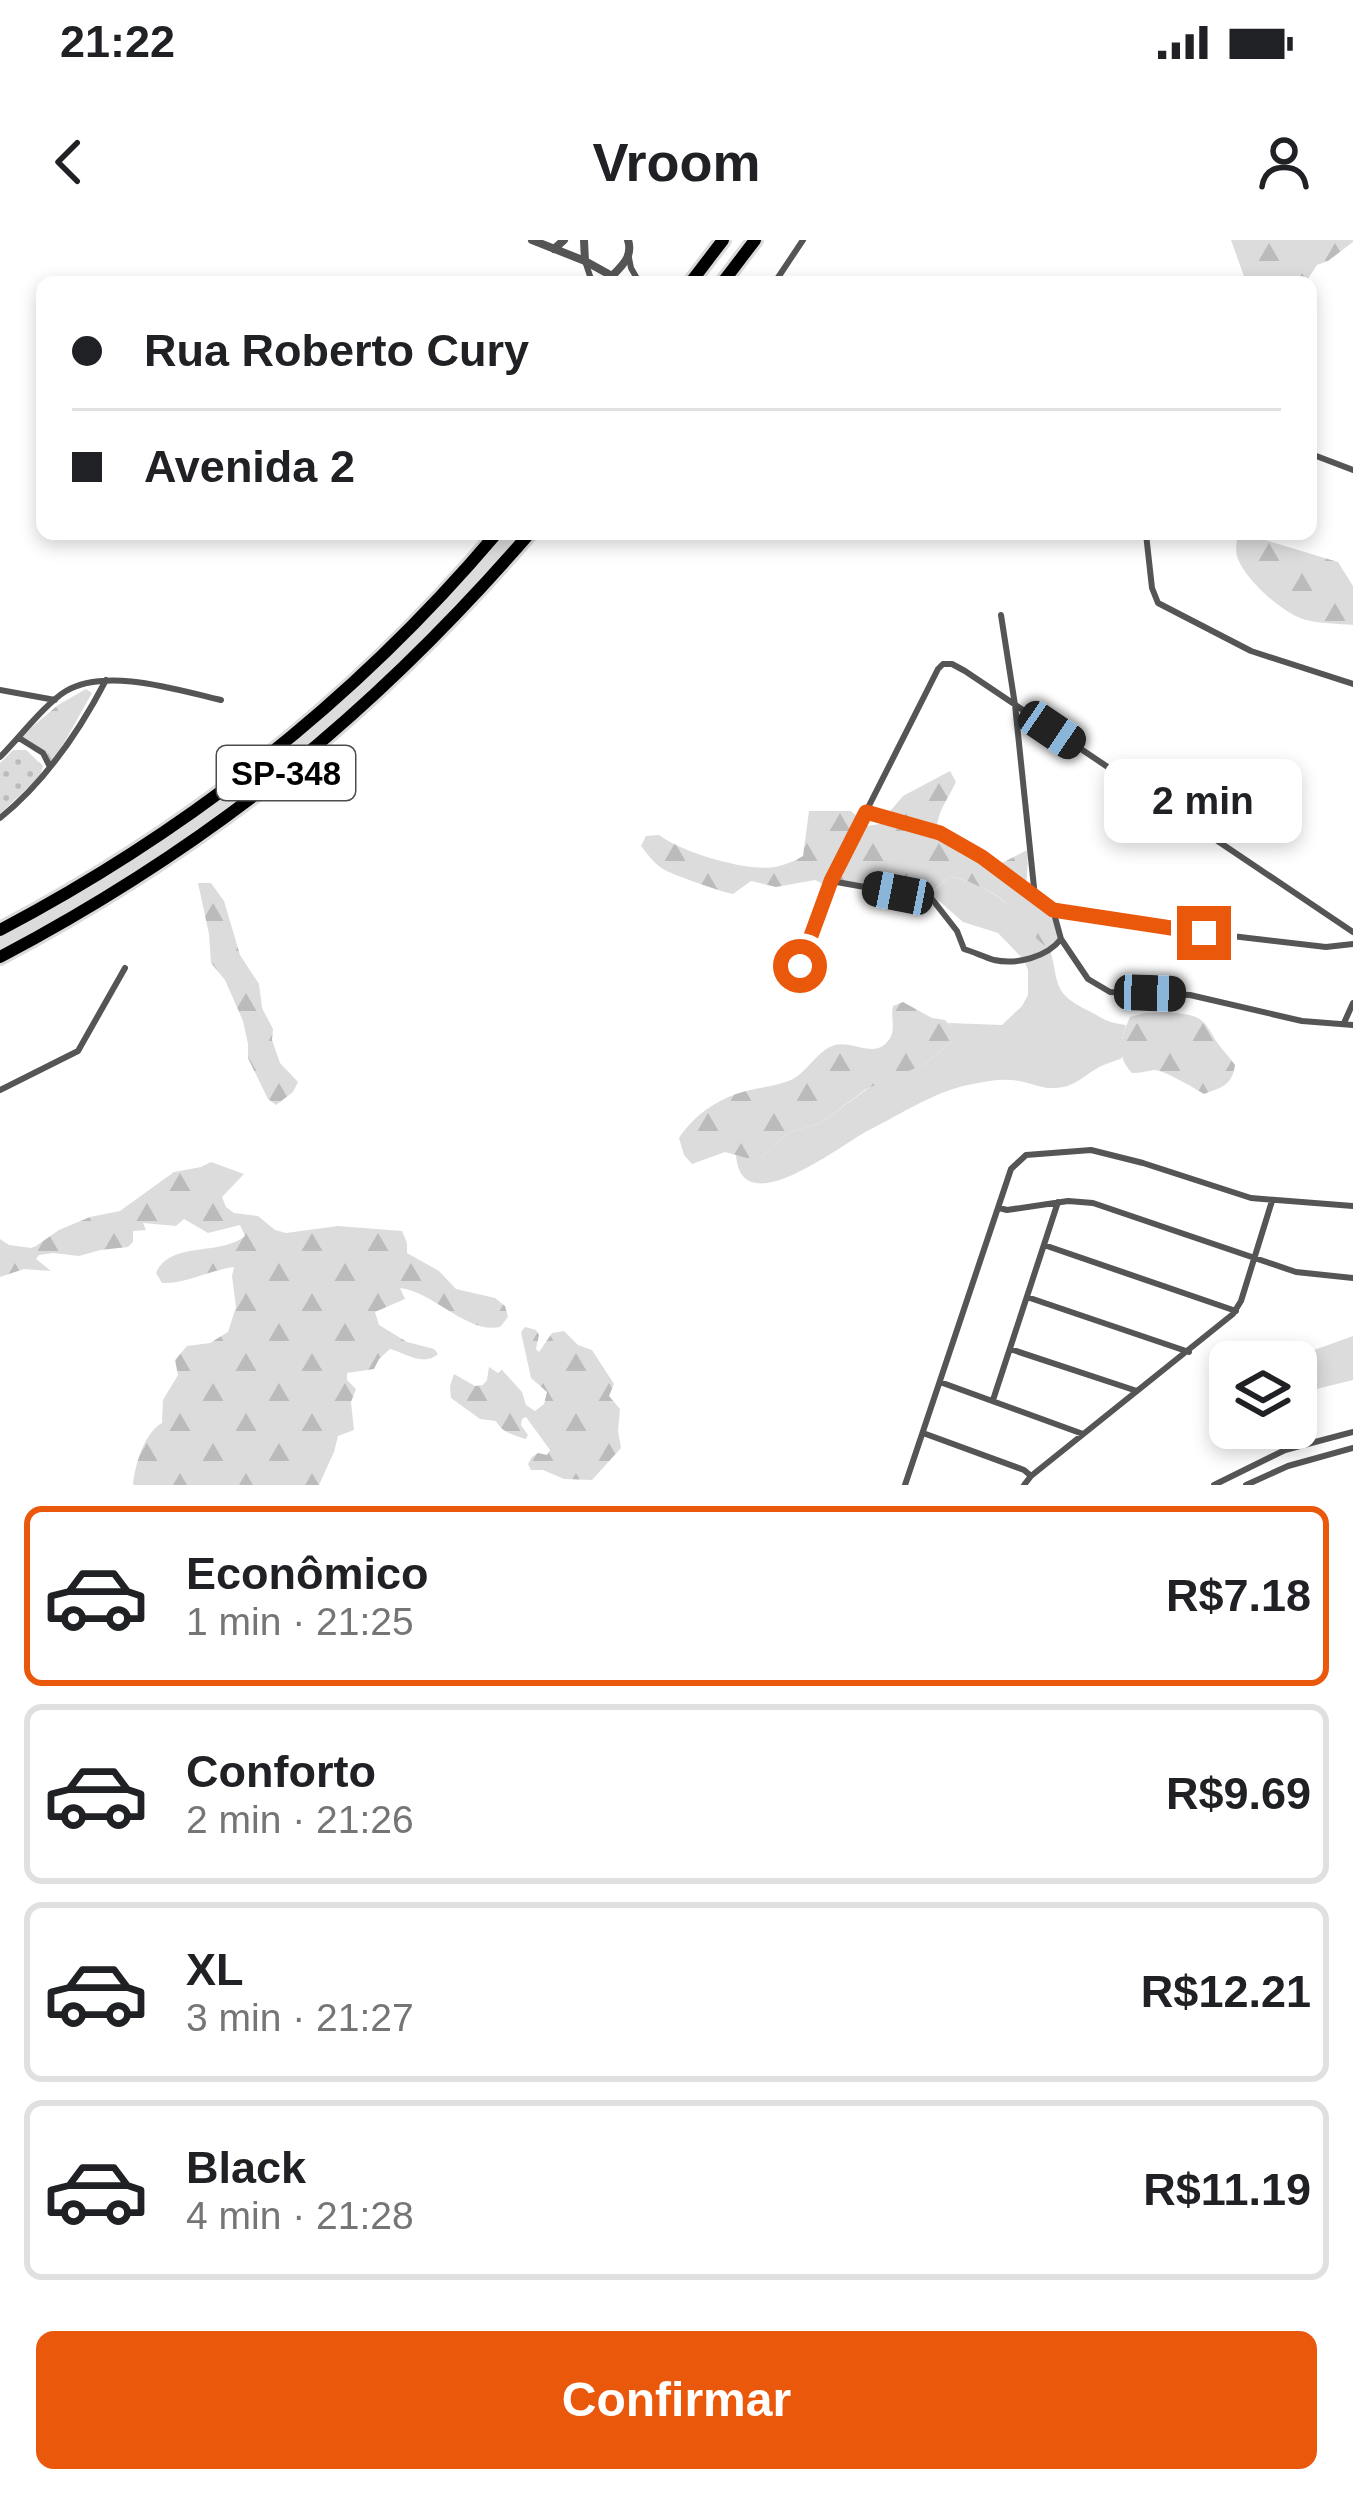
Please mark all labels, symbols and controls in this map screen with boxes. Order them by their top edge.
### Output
text: 21:22 [60,16,175,67]
icon: back [36,129,102,195]
icon: person [1251,129,1317,195]
text: Vroom [592,132,761,192]
text: Rua Roberto Cury [144,325,529,376]
text: Avenida 2 [144,441,355,492]
car [1012,695,1092,765]
road number: SP-348 [217,746,355,800]
callout: 2 min [1105,759,1303,843]
text: 2 min [1152,779,1254,822]
car [859,868,937,918]
route end [1177,906,1231,960]
route start [773,939,827,993]
car [1113,974,1187,1012]
map controls [1209,1341,1317,1449]
button: layers [1209,1341,1317,1449]
icon: car [42,1542,150,1650]
text: Econômico [186,1548,429,1599]
text: R$7.18 [1166,1570,1311,1621]
text: 1 min · 21:25 [186,1600,414,1643]
icon: car [42,1740,150,1848]
text: Conforto [186,1746,376,1797]
text: R$9.69 [1166,1768,1311,1819]
text: 2 min · 21:26 [186,1798,414,1841]
icon: car [42,1938,150,2046]
text: XL [186,1944,244,1995]
text: R$12.21 [1141,1966,1311,2017]
text: 3 min · 21:27 [186,1996,414,2039]
icon: car [42,2136,150,2244]
text: Black [186,2142,306,2193]
text: R$11.19 [1143,2164,1311,2215]
text: 4 min · 21:28 [186,2194,414,2237]
button: Confirmar [36,2331,1317,2469]

